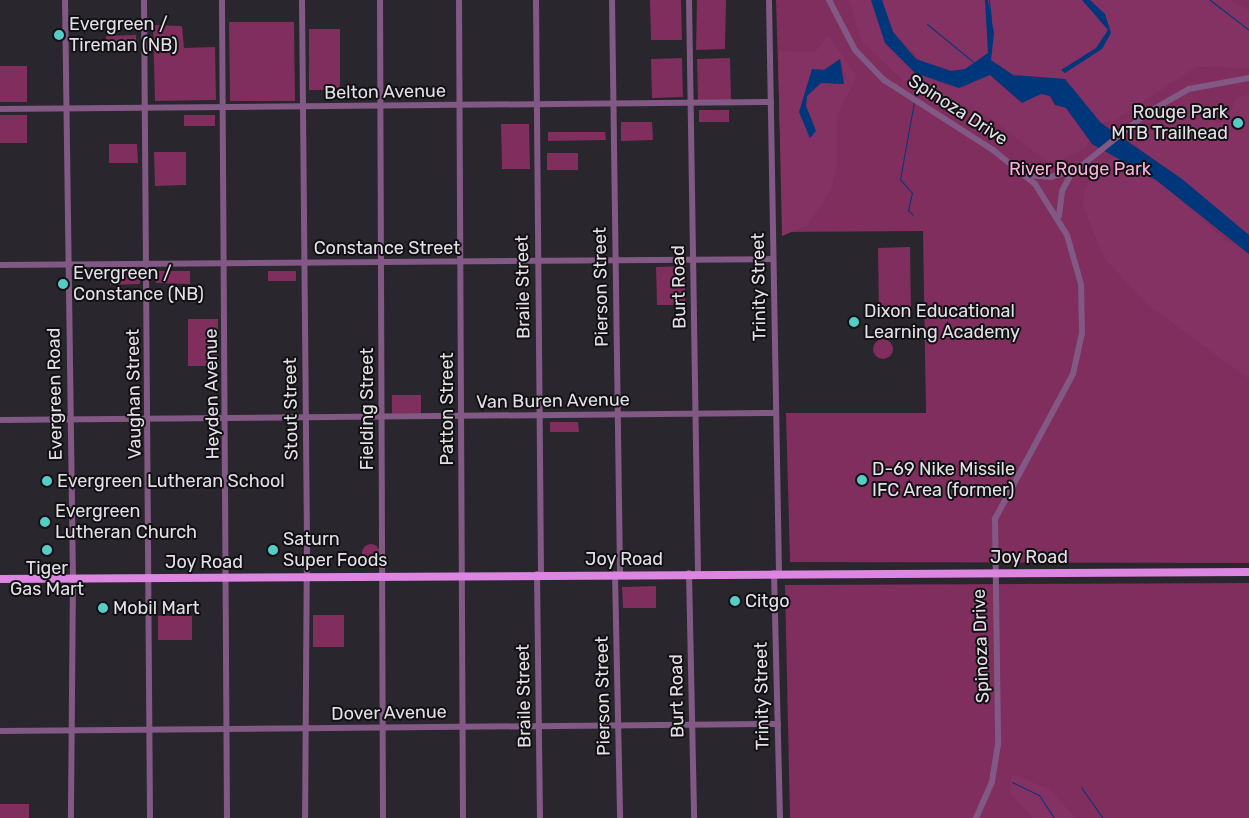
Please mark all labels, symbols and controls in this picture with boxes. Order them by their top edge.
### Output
place label: Evergreen / Tireman (NB) [69,14,178,56]
marker: Evergreen / Tireman (NB) [53,29,65,41]
street label: Spinoza Drive [904,70,1012,150]
street label: Belton Avenue [324,80,446,104]
place label: Rouge Park MTB Trailhead [1111,102,1228,144]
marker: Rouge Park MTB Trailhead [1232,117,1244,129]
park label: River Rouge Park [1009,158,1151,180]
street label: Pierson Street [589,227,613,347]
street label: Trinity Street [747,232,771,342]
street label: Braile Street [511,235,535,339]
street label: Constance Street [314,237,460,259]
street label: Burt Road [667,245,691,329]
place label: Evergreen / Constance (NB) [73,263,204,306]
marker: Evergreen / Constance (NB) [57,278,69,290]
place label: Dixon Educational Learning Academy [864,301,1020,344]
marker: Dixon Educational Learning Academy [848,316,860,328]
street label: Evergreen Road [43,328,67,460]
street label: Heyden Avenue [200,328,224,460]
street label: Vaughan Street [122,329,146,459]
street label: Fielding Street [356,348,378,470]
street label: Patton Street [436,353,458,465]
street label: Stout Street [279,357,303,461]
street label: Van Buren Avenue [476,389,630,413]
place label: D-69 Nike Missile IFC Area (former) [872,459,1015,502]
place label: Evergreen Lutheran School [57,470,285,492]
marker: D-69 Nike Missile IFC Area (former) [856,474,868,486]
marker: Evergreen Lutheran School [41,475,53,487]
place label: Evergreen Lutheran Church [55,501,197,544]
marker: Evergreen Lutheran Church [39,516,51,528]
place label: Saturn Super Foods [283,529,388,572]
marker: Tiger Gas Mart [41,544,53,556]
marker: Saturn Super Foods [267,544,279,556]
street label: Joy Road [990,546,1068,568]
street label: Joy Road [585,548,663,570]
street label: Joy Road [165,551,243,573]
place label: Tiger Gas Mart [10,558,84,600]
street label: Spinoza Drive [968,589,994,703]
place label: Citgo [745,590,789,612]
marker: Citgo [729,595,741,607]
place label: Mobil Mart [113,597,200,619]
marker: Mobil Mart [97,602,109,614]
street label: Pierson Street [591,636,615,756]
street label: Trinity Street [750,641,774,751]
street label: Braile Street [512,644,536,748]
street label: Burt Road [665,654,689,738]
street label: Dover Avenue [331,701,447,725]

